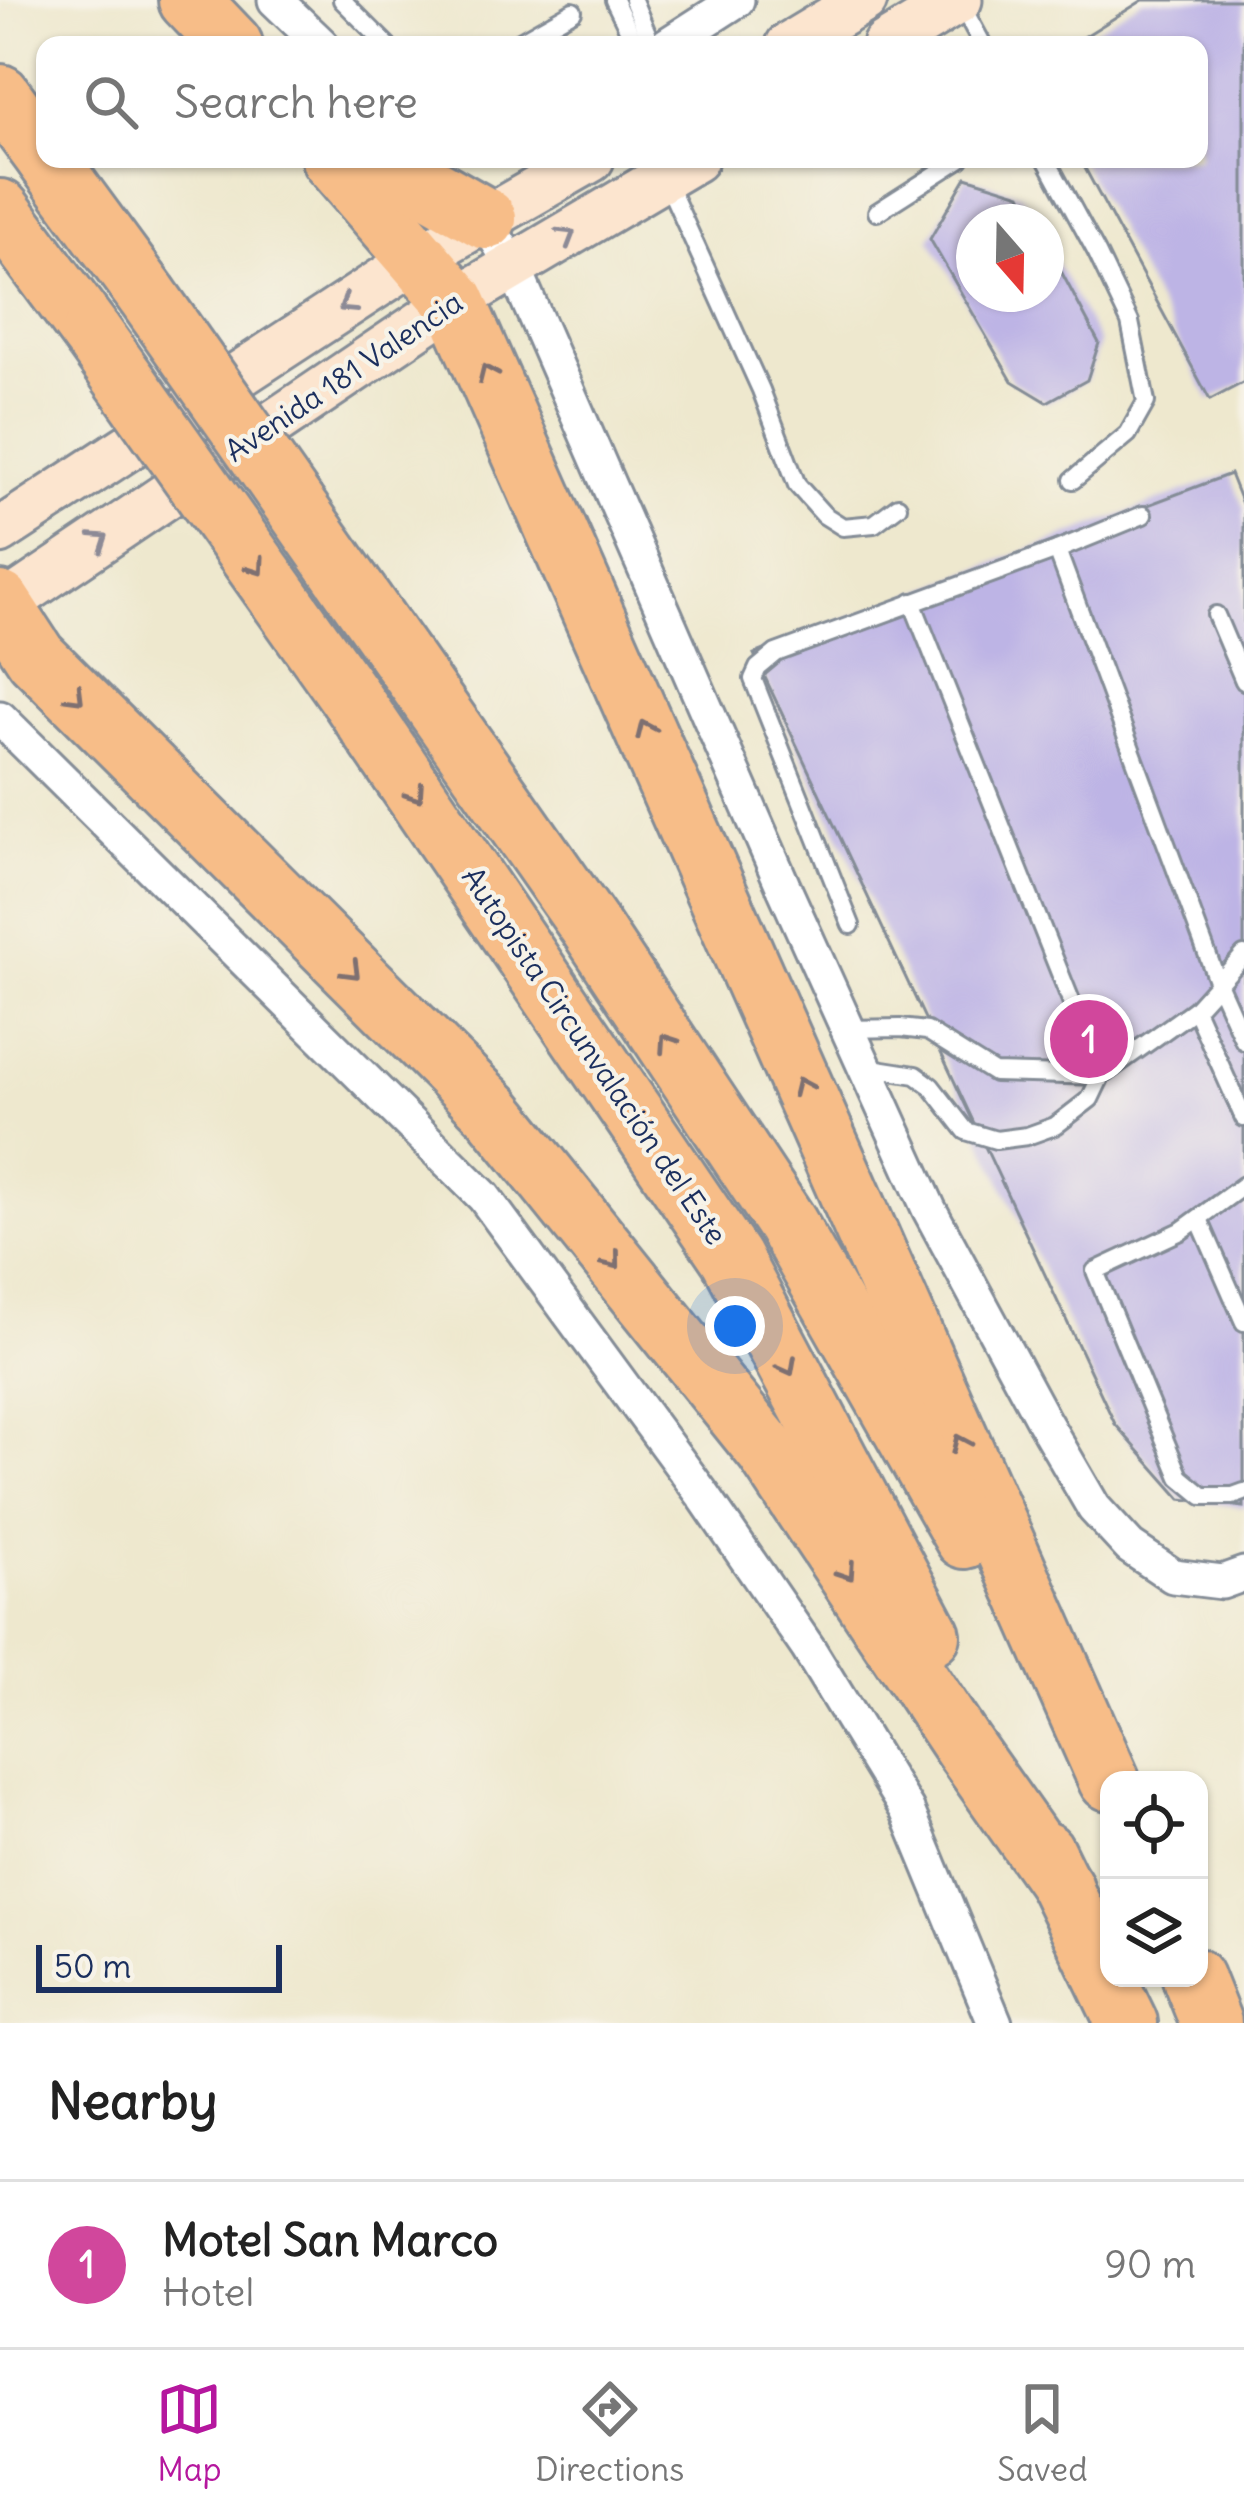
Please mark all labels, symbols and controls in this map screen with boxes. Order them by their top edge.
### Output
search box [36,36,1208,168]
icon: search [78,69,144,135]
text: Search here [174,74,418,130]
north arrow [956,204,1064,312]
one-way arrow [554,228,576,250]
street label: Avenida 181 Valencia [218,283,469,470]
one-way arrow [338,290,360,312]
one-way arrow [478,363,502,385]
one-way arrow [86,533,108,555]
one-way arrow [243,554,265,576]
one-way arrow [62,682,84,704]
one-way arrow [635,720,659,742]
one-way arrow [401,781,423,803]
street label: Autopista Circunvalación del Este [454,859,736,1251]
one-way arrow [338,957,360,979]
pin: 1 [1050,994,1128,1084]
one-way arrow [659,1033,681,1055]
one-way arrow [793,1077,817,1098]
one-way arrow [599,1247,620,1269]
your location [705,1296,765,1356]
one-way arrow [774,1354,797,1375]
one-way arrow [950,1434,974,1455]
one-way arrow [833,1559,855,1581]
map controls [1100,1771,1208,1987]
button: locate [1100,1771,1208,1879]
button: layers [1100,1879,1208,1987]
scale bar [36,1939,282,1992]
text: 50 m [54,1945,131,1987]
text: Nearby [48,2069,217,2133]
text: Motel San Marco [162,2212,498,2268]
text: 1 [79,2240,95,2289]
text: 90 m [1104,2240,1196,2289]
text: Hotel [162,2268,254,2317]
tab: Map [156,2376,222,2490]
tab: Directions [535,2376,684,2490]
tab: Saved [997,2376,1088,2490]

